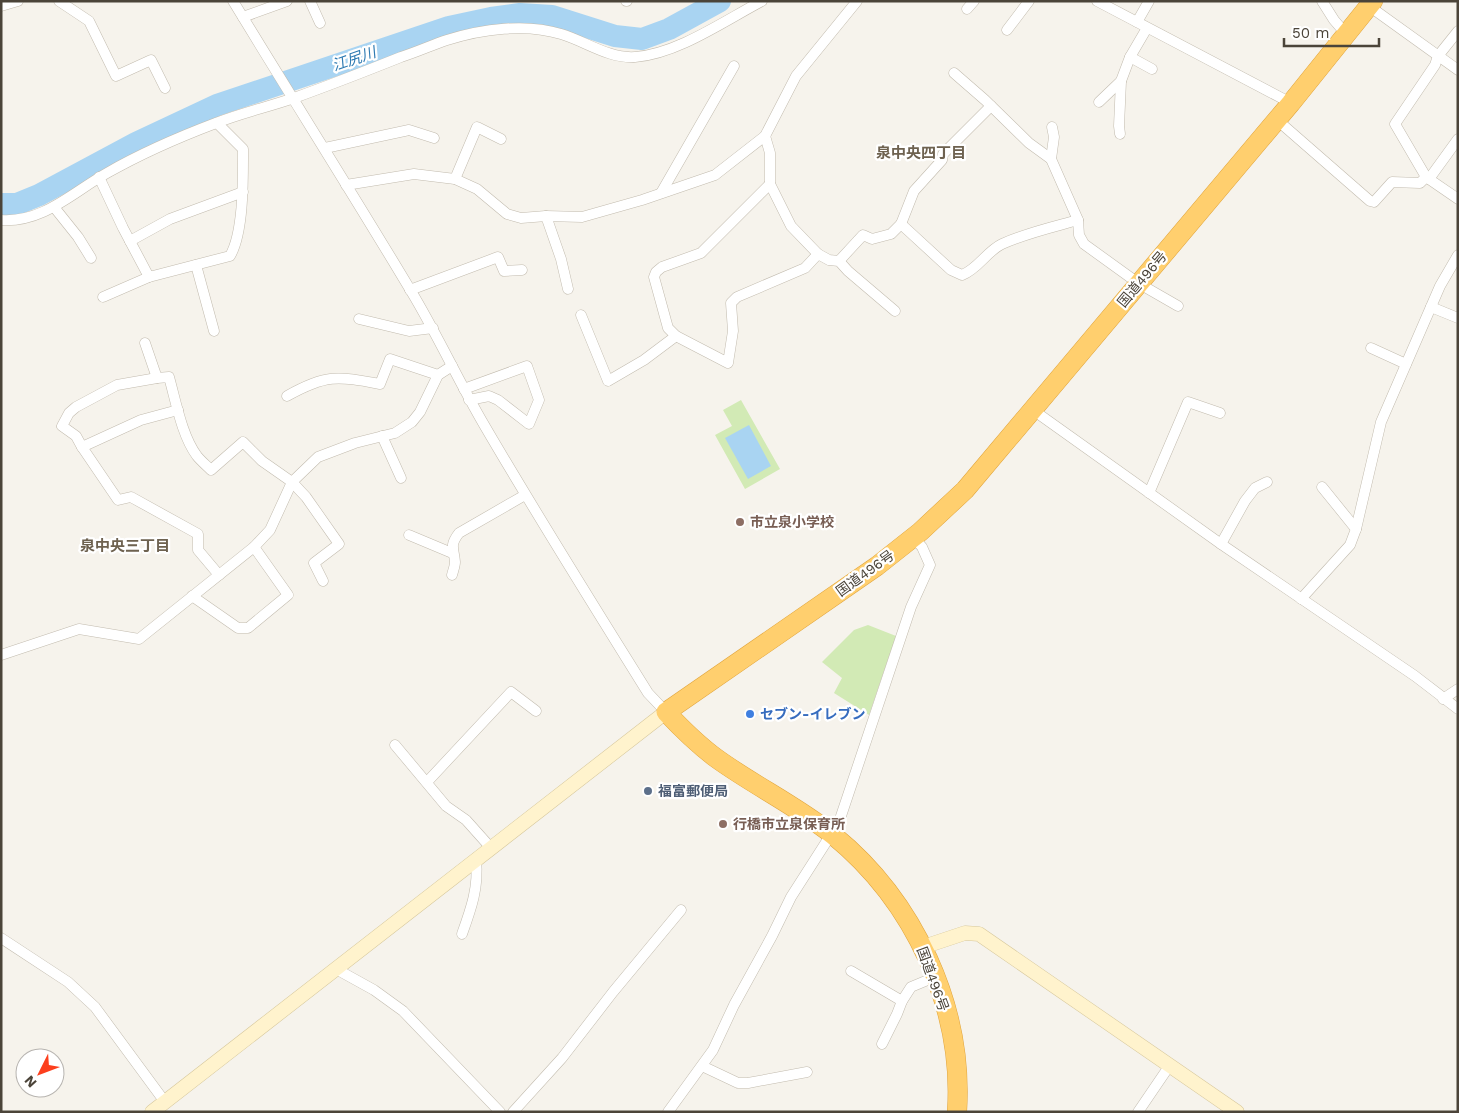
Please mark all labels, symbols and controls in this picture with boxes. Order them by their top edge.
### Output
scale bar [1284,15,1379,47]
text: 50 m [1292,24,1329,42]
water label: 江尻川 [330,43,380,75]
district label: 泉中央四丁目 [876,144,966,162]
street label: 国道496号 [1114,248,1170,310]
place label: 市立泉小学校 [750,514,834,530]
marker: 市立泉小学校 [734,516,746,528]
district label: 泉中央三丁目 [80,537,170,555]
street label: 国道496号 [833,547,897,599]
place label: セブン-イレブン [760,706,865,722]
marker: セブン-イレブン [744,708,756,720]
place label: 福富郵便局 [658,783,728,799]
marker: 福富郵便局 [642,785,654,797]
place label: 行橋市立泉保育所 [733,816,845,832]
marker: 行橋市立泉保育所 [717,818,729,830]
street label: 国道496号 [914,944,952,1014]
north arrow [15,1048,65,1098]
text: N [21,1072,40,1091]

